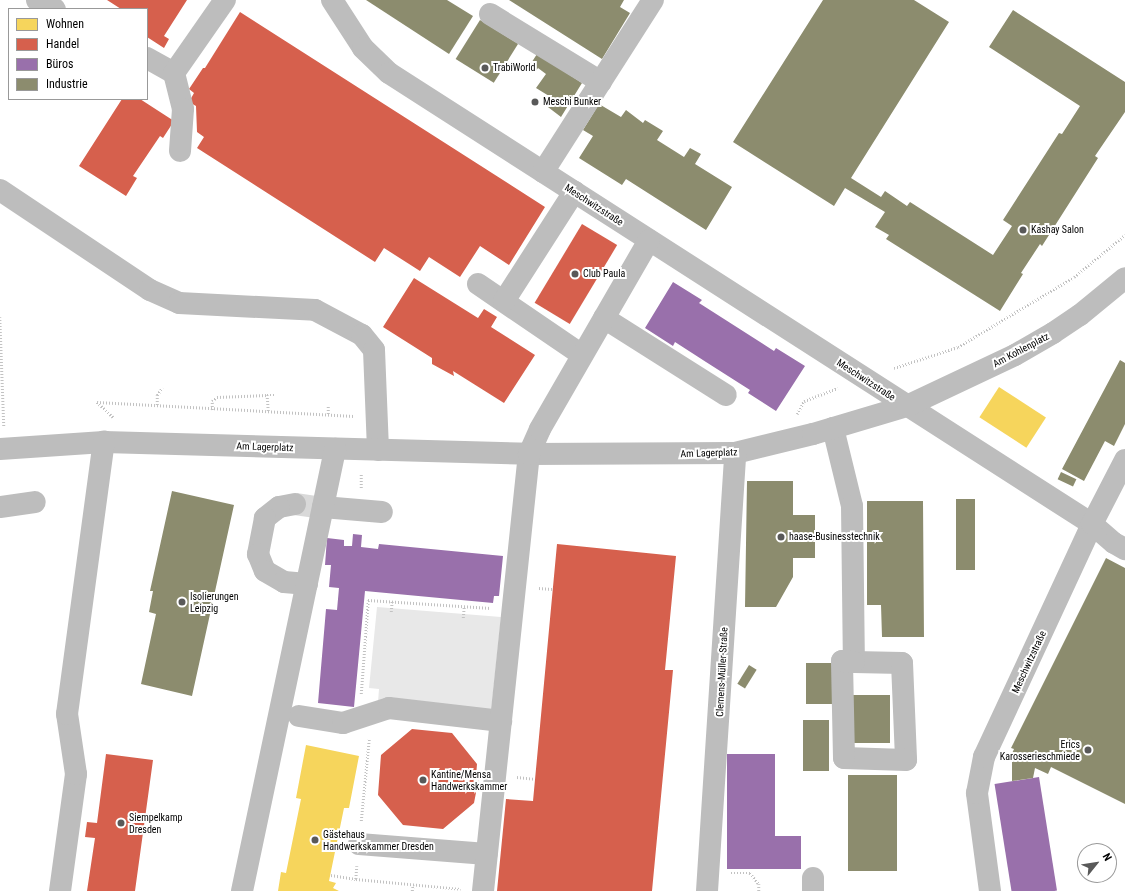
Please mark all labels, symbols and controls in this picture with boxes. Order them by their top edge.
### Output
legend [8,8,148,100]
text: Wohnen [46,17,84,31]
text: Handel [46,37,79,51]
text: Büros [46,57,73,71]
place label: TrabiWorld [493,62,535,74]
marker: TrabiWorld [480,63,490,73]
text: Industrie [46,77,88,91]
place label: Meschi Bunker [543,96,601,108]
marker: Meschi Bunker [530,97,540,107]
street label: Meschwitzstraße [562,182,626,228]
place label: Kashay Salon [1031,224,1084,236]
marker: Kashay Salon [1018,225,1028,235]
place label: Club Paula [583,268,625,280]
marker: Club Paula [570,269,580,279]
street label: Am Kohlenplatz [991,330,1051,370]
street label: Meschwitzstraße [834,357,898,403]
street label: Am Lagerplatz [236,440,294,454]
street label: Am Lagerplatz [680,446,738,460]
place label: haase-Businesstechnik [789,531,880,543]
marker: haase-Businesstechnik [776,532,786,542]
place label: Isolierungen Leipzig [190,590,239,614]
marker: Isolierungen Leipzig [177,597,187,607]
street label: Clemens-Müller-Straße [714,627,730,717]
street label: Meschwitzstraße [1009,629,1049,695]
place label: Erics Karosserieschmiede [1000,738,1080,762]
marker: Erics Karosserieschmiede [1083,745,1093,755]
place label: Kantine/Mensa Handwerkskammer [431,768,507,792]
marker: Kantine/Mensa Handwerkskammer [418,775,428,785]
place label: Siempelkamp Dresden [129,811,182,834]
marker: Siempelkamp Dresden [116,818,126,828]
place label: Gästehaus Handwerkskammer Dresden [323,828,434,852]
marker: Gästehaus Handwerkskammer Dresden [310,835,320,845]
north arrow [1077,843,1117,883]
text: N [1100,851,1114,863]

